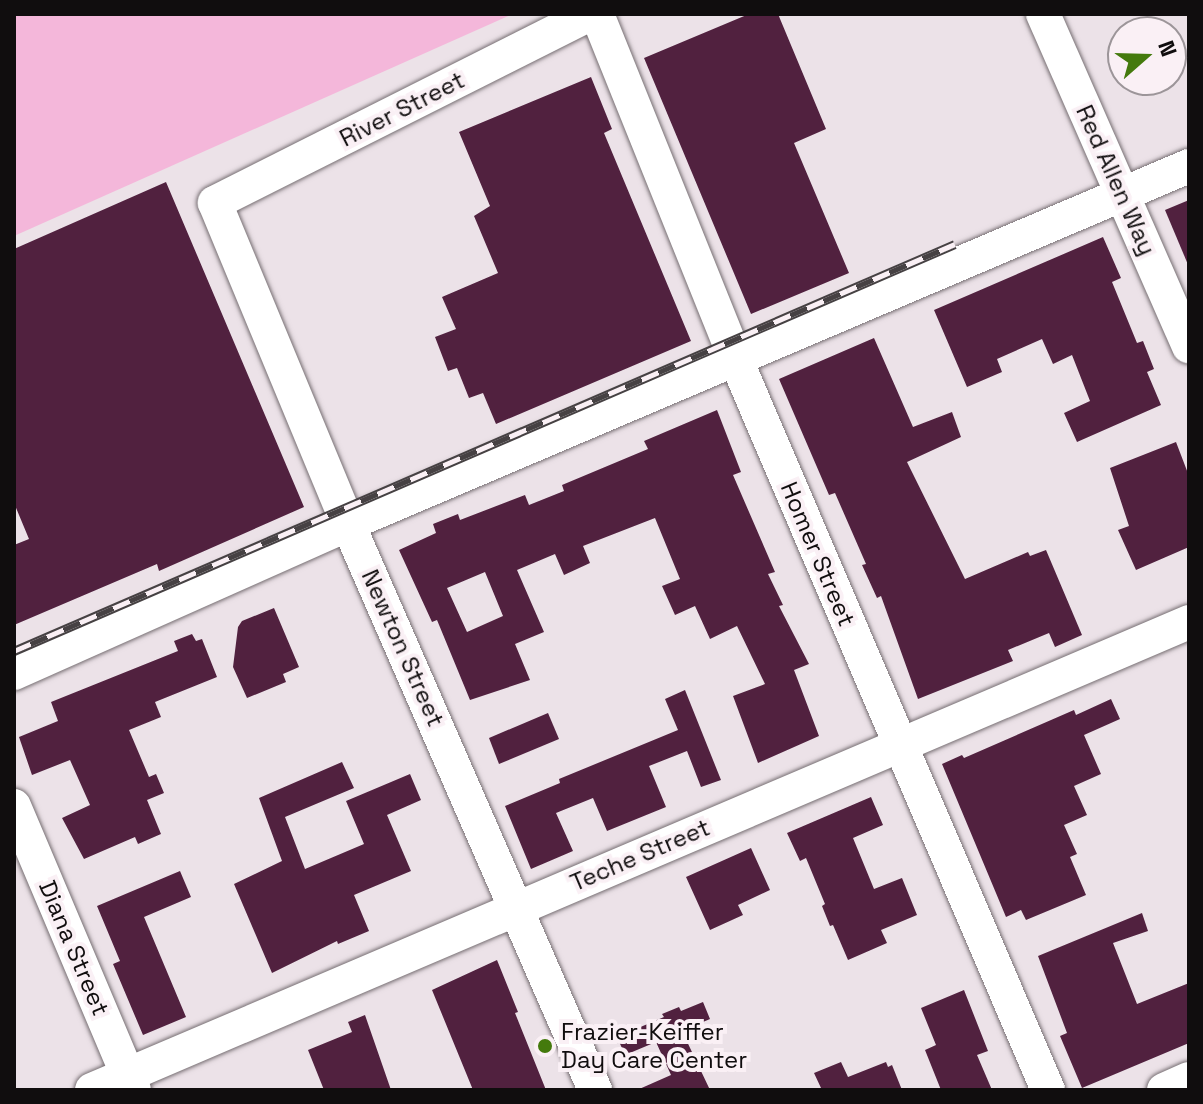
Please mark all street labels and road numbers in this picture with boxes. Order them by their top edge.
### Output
street label: River Street [335,65,469,153]
street label: Red Allen Way [1070,100,1162,260]
street label: Homer Street [775,477,861,631]
street label: Newton Street [356,565,450,731]
street label: Teche Street [566,813,714,897]
street label: Diana Street [33,876,115,1020]

